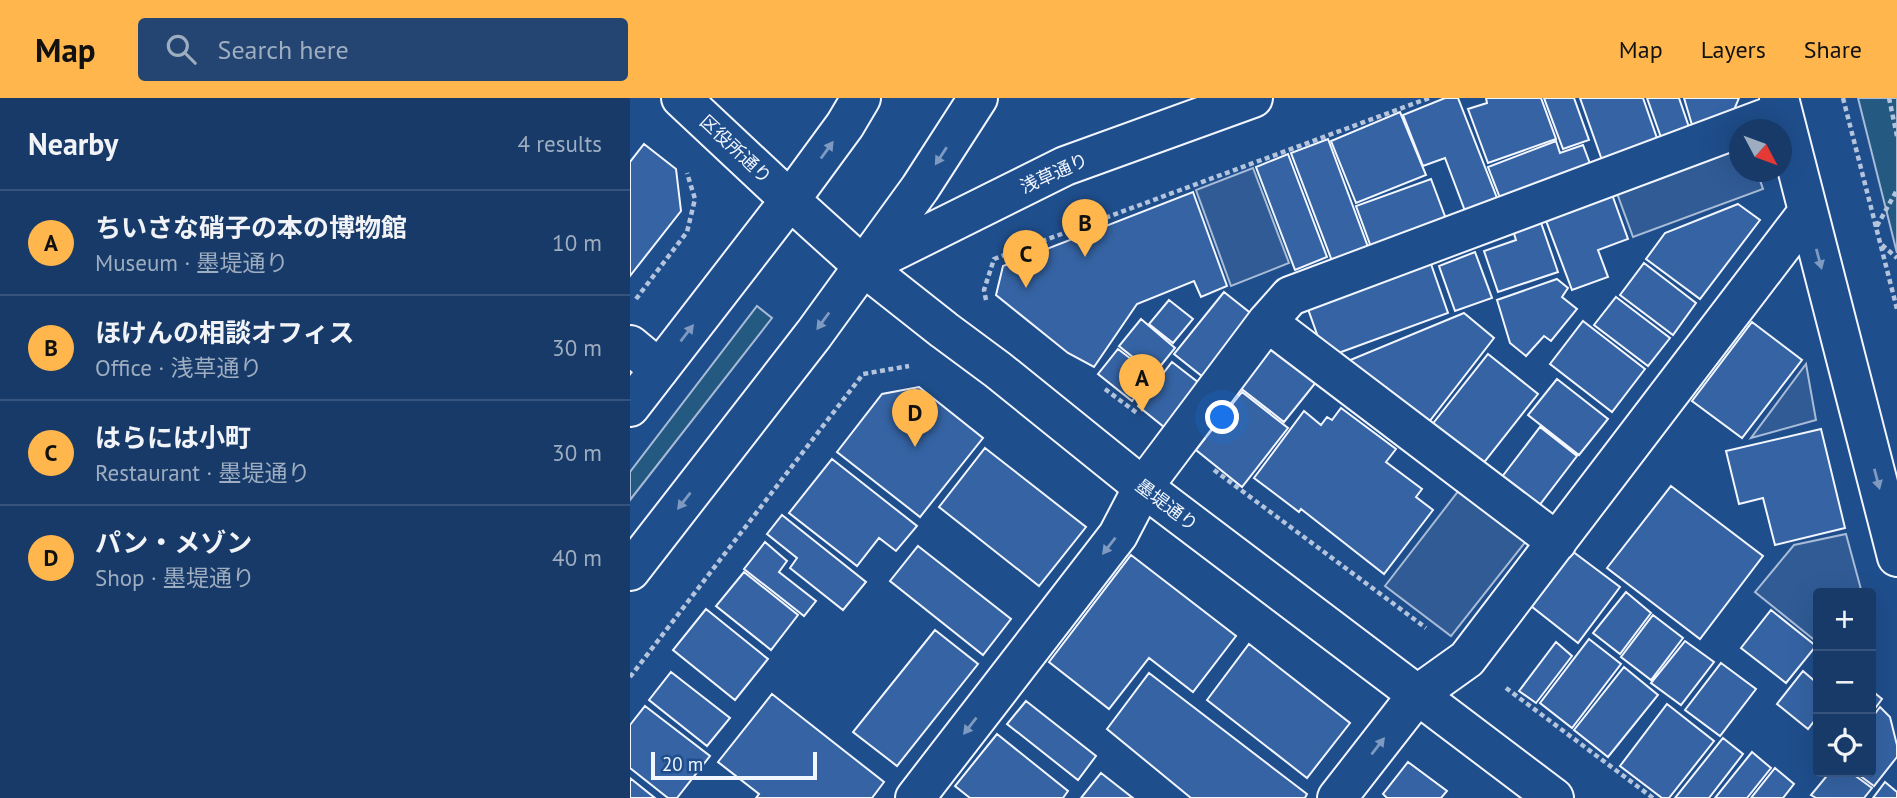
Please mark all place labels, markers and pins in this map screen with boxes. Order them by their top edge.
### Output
pin: B [1062,199,1108,257]
pin: C [1003,230,1049,288]
pin: A [1119,354,1165,412]
pin: D [892,389,938,447]

